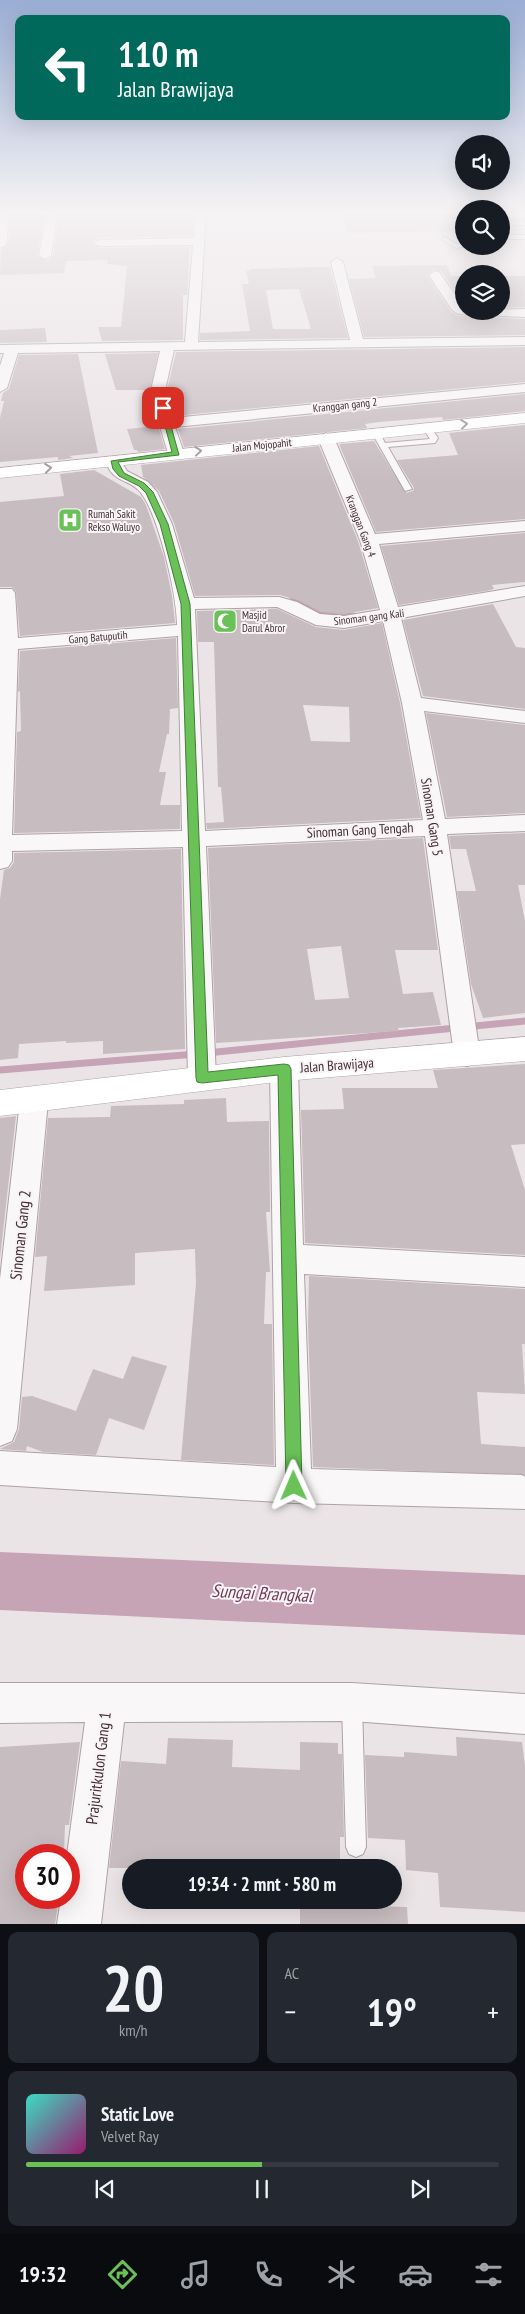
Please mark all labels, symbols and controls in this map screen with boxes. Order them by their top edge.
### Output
text: 110 m [118,31,199,77]
icon: left [35,35,100,100]
text: Jalan Brawijaya [118,75,234,103]
map controls [455,135,510,320]
button: sound [455,135,510,190]
button: search [455,200,510,255]
button: layers [455,265,510,320]
pin [142,387,184,429]
icon: arrive [149,394,177,422]
street label: Kranggan gang 2 [312,395,378,415]
one-way arrow [460,419,468,430]
street label: Jalan Mojopahit [231,435,292,455]
one-way arrow [194,446,202,457]
one-way arrow [45,463,53,474]
street label: Kranggan Gang 4 [343,493,379,559]
hospital icon: Rumah Sakit Rekso Waluyo [57,507,83,533]
place label: Rumah Sakit Rekso Waluyo [88,507,140,534]
street label: Sinoman gang Kali [333,606,405,628]
mosque icon: Masjid Darul Abror [212,608,238,634]
place label: Masjid Darul Abror [242,608,285,635]
street label: Gang Batuputih [68,627,128,647]
street label: Sinoman Gang 5 [417,777,447,857]
street label: Sinoman Gang Tengah [306,818,414,842]
street label: Jalan Brawijaya [299,1053,374,1077]
street label: Sinoman Gang 2 [5,1189,35,1281]
position arrow [267,1459,319,1511]
water label: Sungai Brangkal [211,1579,315,1607]
street label: Prajuritkulon Gang 1 [81,1711,115,1825]
speed limit sign: 30 [15,1844,80,1909]
text: 19:34 · 2 mnt · 580 m [188,1872,336,1896]
text: 20 [102,1945,164,2029]
text: AC [285,1963,299,1983]
text: 19° [367,1987,417,2036]
text: − [285,1993,296,2030]
text: + [487,1993,499,2030]
text: km/h [119,2020,147,2040]
text: Static Love [101,2102,174,2126]
text: Velvet Ray [101,2126,159,2146]
icon: previous [91,2175,119,2203]
icon: pause [248,2175,276,2203]
icon: next [406,2175,434,2203]
icon: directions [105,2257,140,2292]
icon: music [178,2257,213,2292]
icon: phone [251,2257,286,2292]
icon: climate [324,2257,359,2292]
icon: car [398,2257,433,2292]
icon: filters [471,2257,506,2292]
text: 19:32 [19,2260,67,2288]

